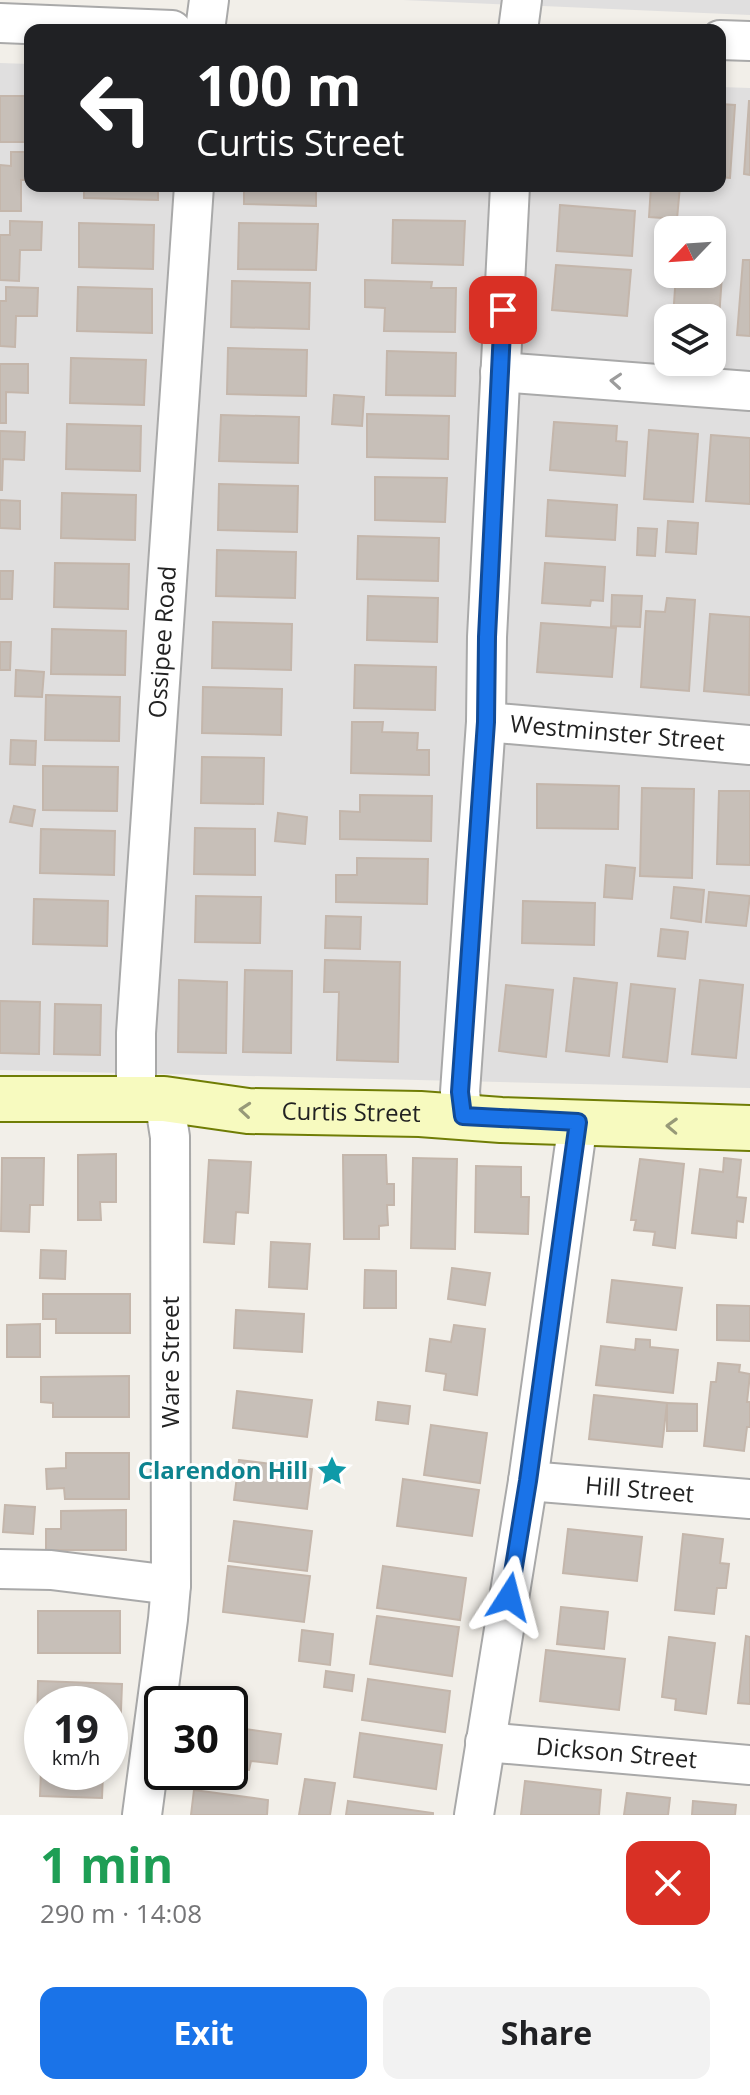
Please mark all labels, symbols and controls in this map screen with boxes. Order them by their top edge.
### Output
text: 100 m [196,46,362,122]
icon: left [64,56,168,160]
text: Curtis Street [196,118,404,167]
north arrow [654,216,726,288]
map controls [654,216,726,376]
pin [469,276,537,344]
icon: arrive [481,288,525,332]
button: layers [654,304,726,376]
one-way arrow [609,373,622,390]
street label: Ossipee Road [140,564,183,719]
street label: Westminster Street [509,706,726,758]
street label: Curtis Street [281,1094,421,1129]
one-way arrow [238,1102,251,1119]
one-way arrow [665,1117,678,1134]
street label: Ware Street [153,1296,186,1428]
place label: Clarendon Hill [138,1453,308,1486]
place icon: Clarendon Hill [315,1454,349,1488]
street label: Hill Street [584,1468,696,1509]
position arrow [467,1555,551,1639]
speed limit sign: 30 [144,1686,248,1790]
text: 19 [53,1700,99,1755]
street label: Dickson Street [535,1728,699,1775]
text: km/h [52,1744,100,1771]
text: 1 min [40,1832,173,1897]
button: close [626,1841,710,1925]
text: 290 m · 14:08 [40,1895,202,1931]
button: Exit [40,1987,367,2079]
button: Share [383,1987,710,2079]

